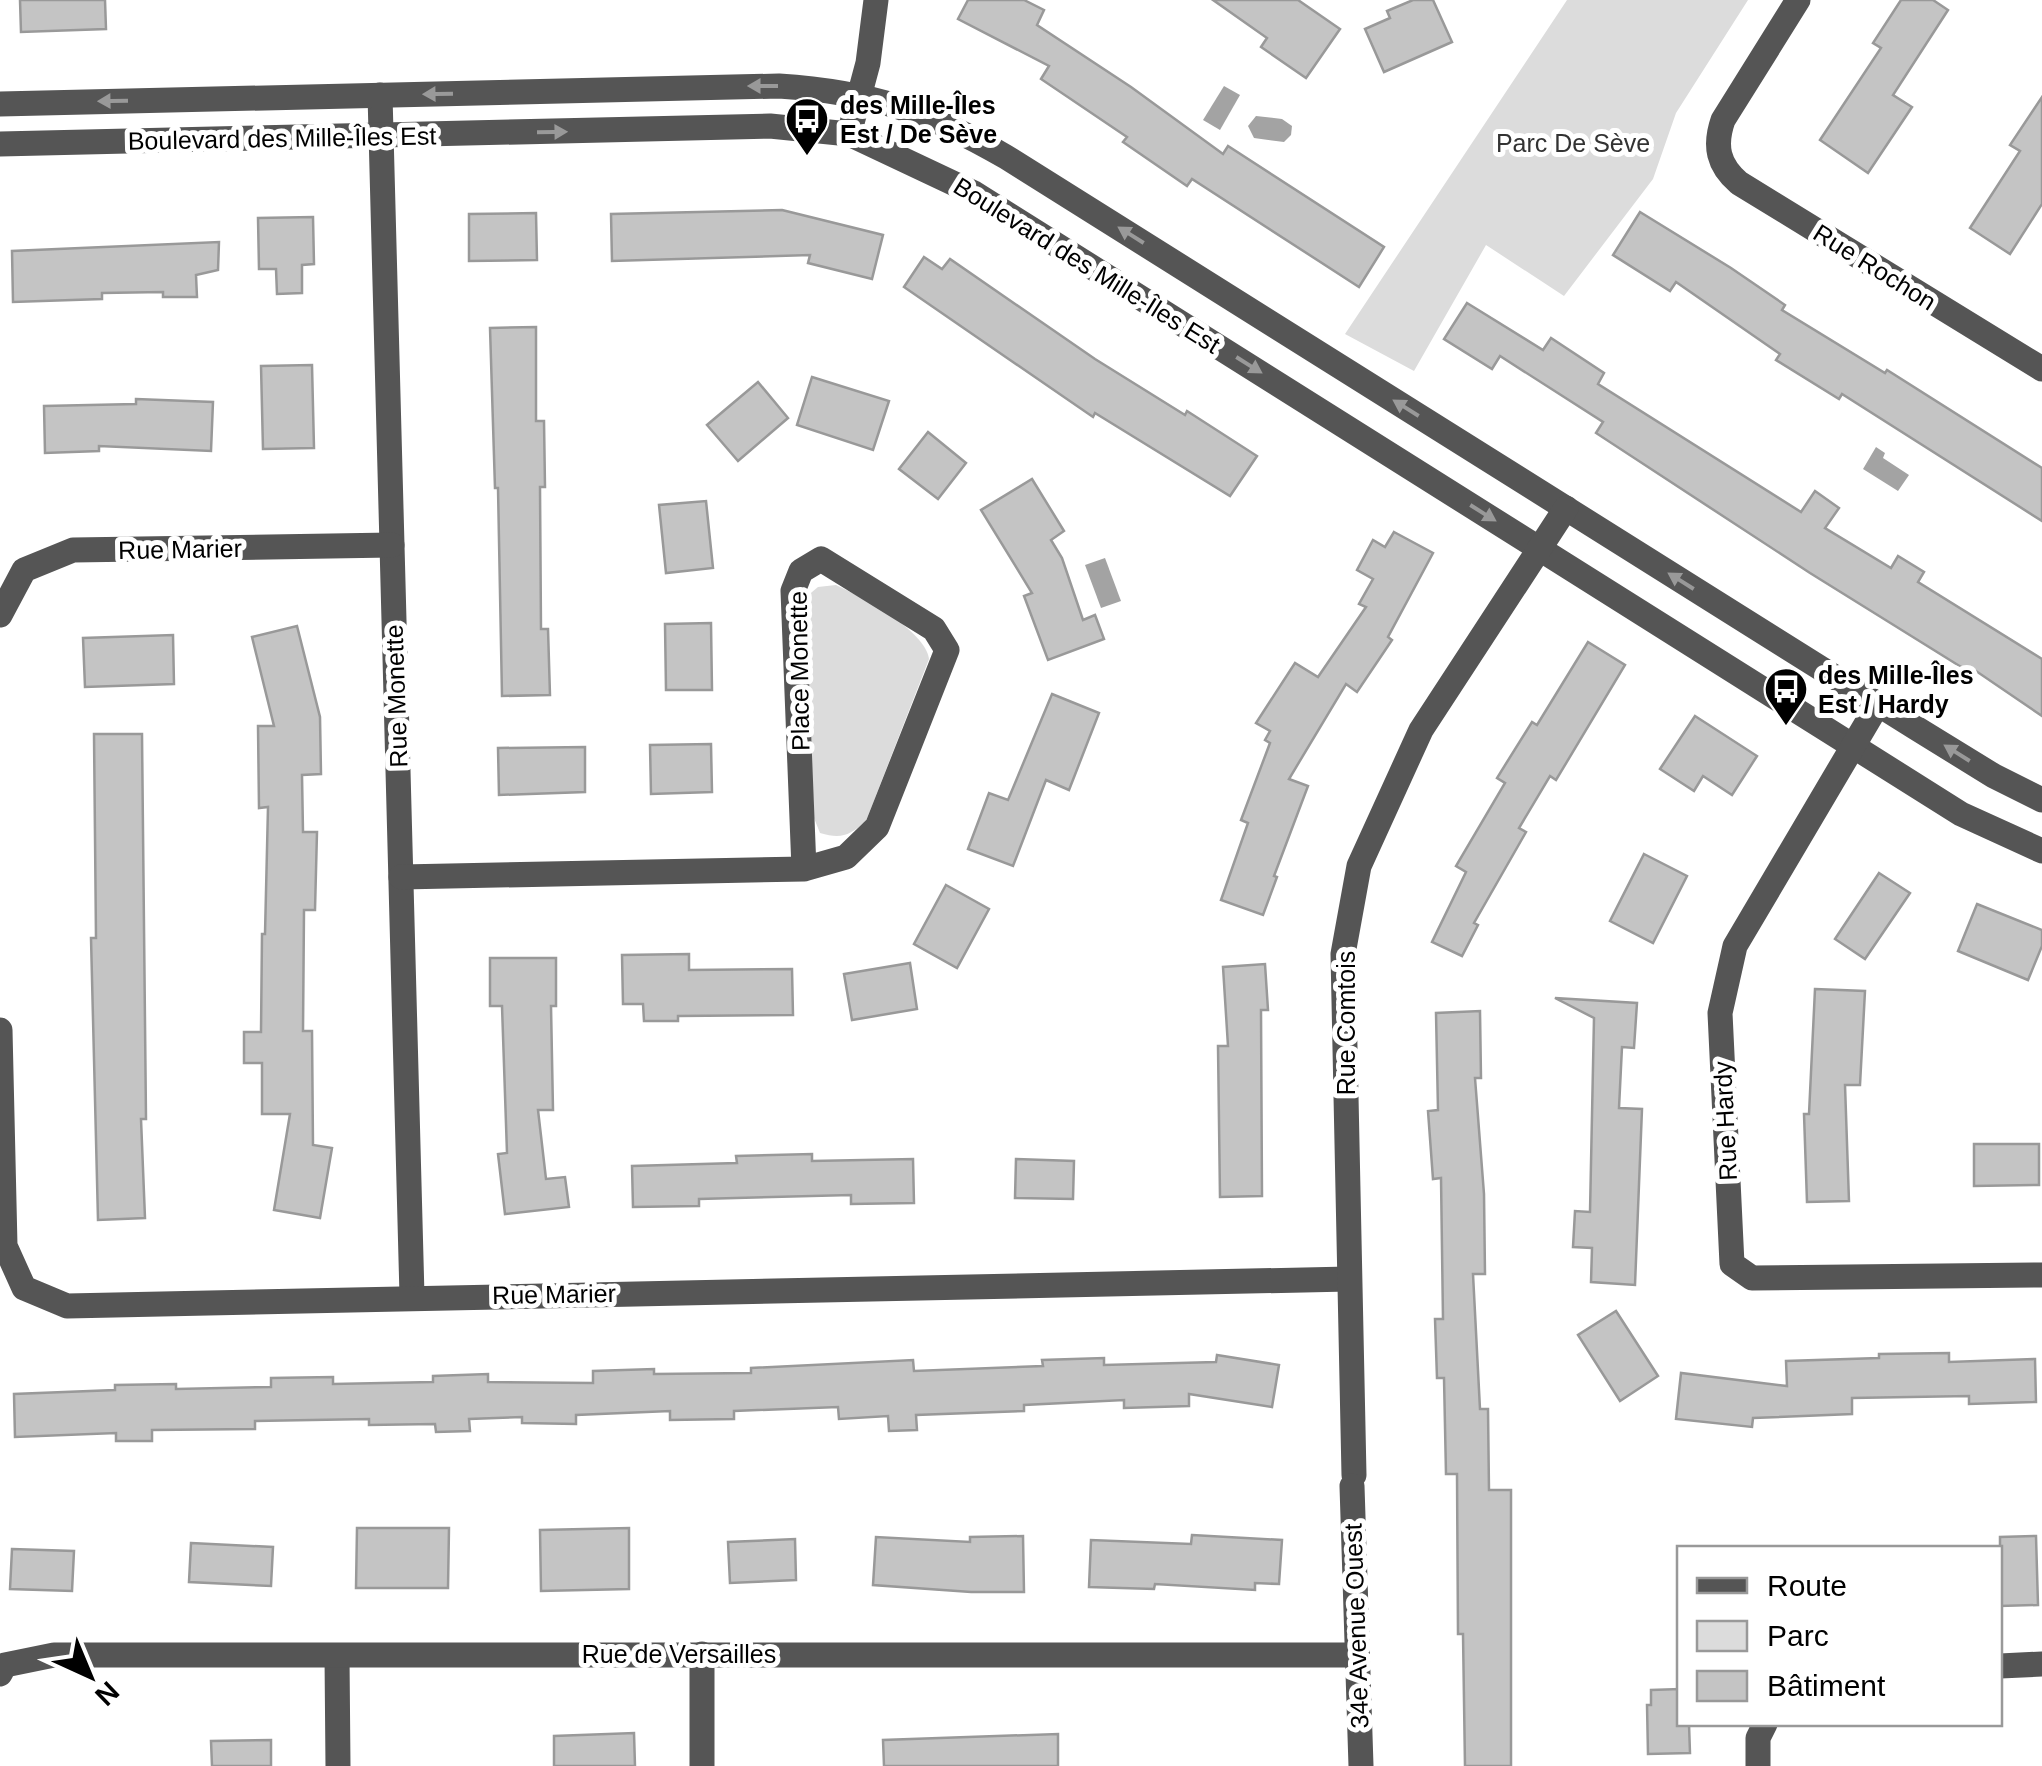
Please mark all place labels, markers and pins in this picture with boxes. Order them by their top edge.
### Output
place label: des Mille-Îles Est / De Sève [840,90,997,148]
bus stop icon: des Mille-Îles Est / De Sève [784,96,830,157]
place label: des Mille-Îles Est / Hardy [1818,660,1974,718]
bus stop icon: des Mille-Îles Est / Hardy [1763,666,1809,727]

